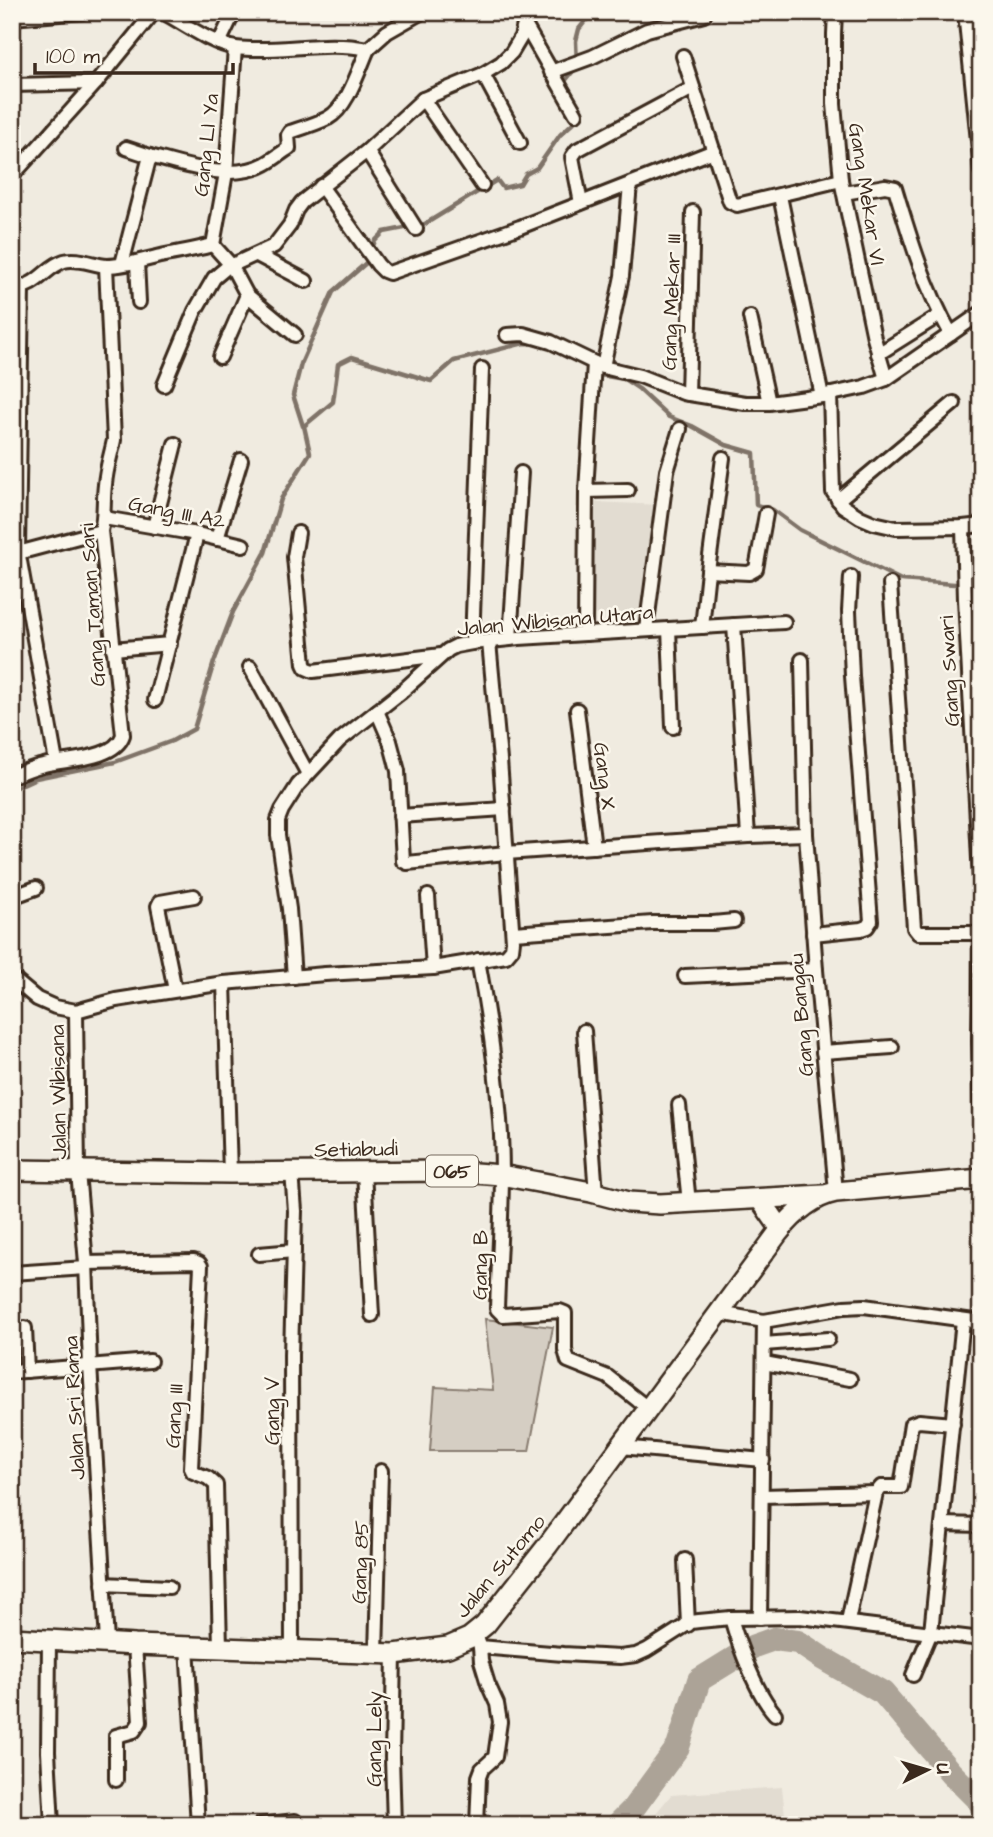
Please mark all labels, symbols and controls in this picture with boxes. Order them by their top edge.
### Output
scale bar [35,32,233,76]
text: 100 m [46,42,101,71]
street label: Gang Ll Ya [187,92,228,198]
street label: Gang Mekar VI [839,121,892,268]
street label: Gang Mekar III [655,233,690,371]
street label: Gang III A2 [125,489,228,538]
street label: Gang Taman Sari [72,522,115,688]
street label: Jalan Wibisana Utara [456,597,655,644]
street label: Gang Swari [932,615,969,727]
street label: Gang X [584,741,623,812]
street label: Gang Bangau [782,952,823,1078]
street label: Jalan Wibisana [43,1024,74,1160]
street label: Setiabudi [314,1134,398,1165]
road number: 065 [426,1156,478,1186]
street label: Gang B [465,1230,498,1300]
street label: Jalan Sri Rama [56,1335,93,1481]
street label: Gang V [258,1377,289,1445]
street label: Gang III [158,1383,193,1449]
street label: Jalan Sutomo [448,1508,553,1624]
street label: Gang 85 [345,1520,378,1604]
street label: Gang Lely [360,1691,391,1787]
north arrow [892,1736,962,1806]
text: U [929,1762,956,1775]

